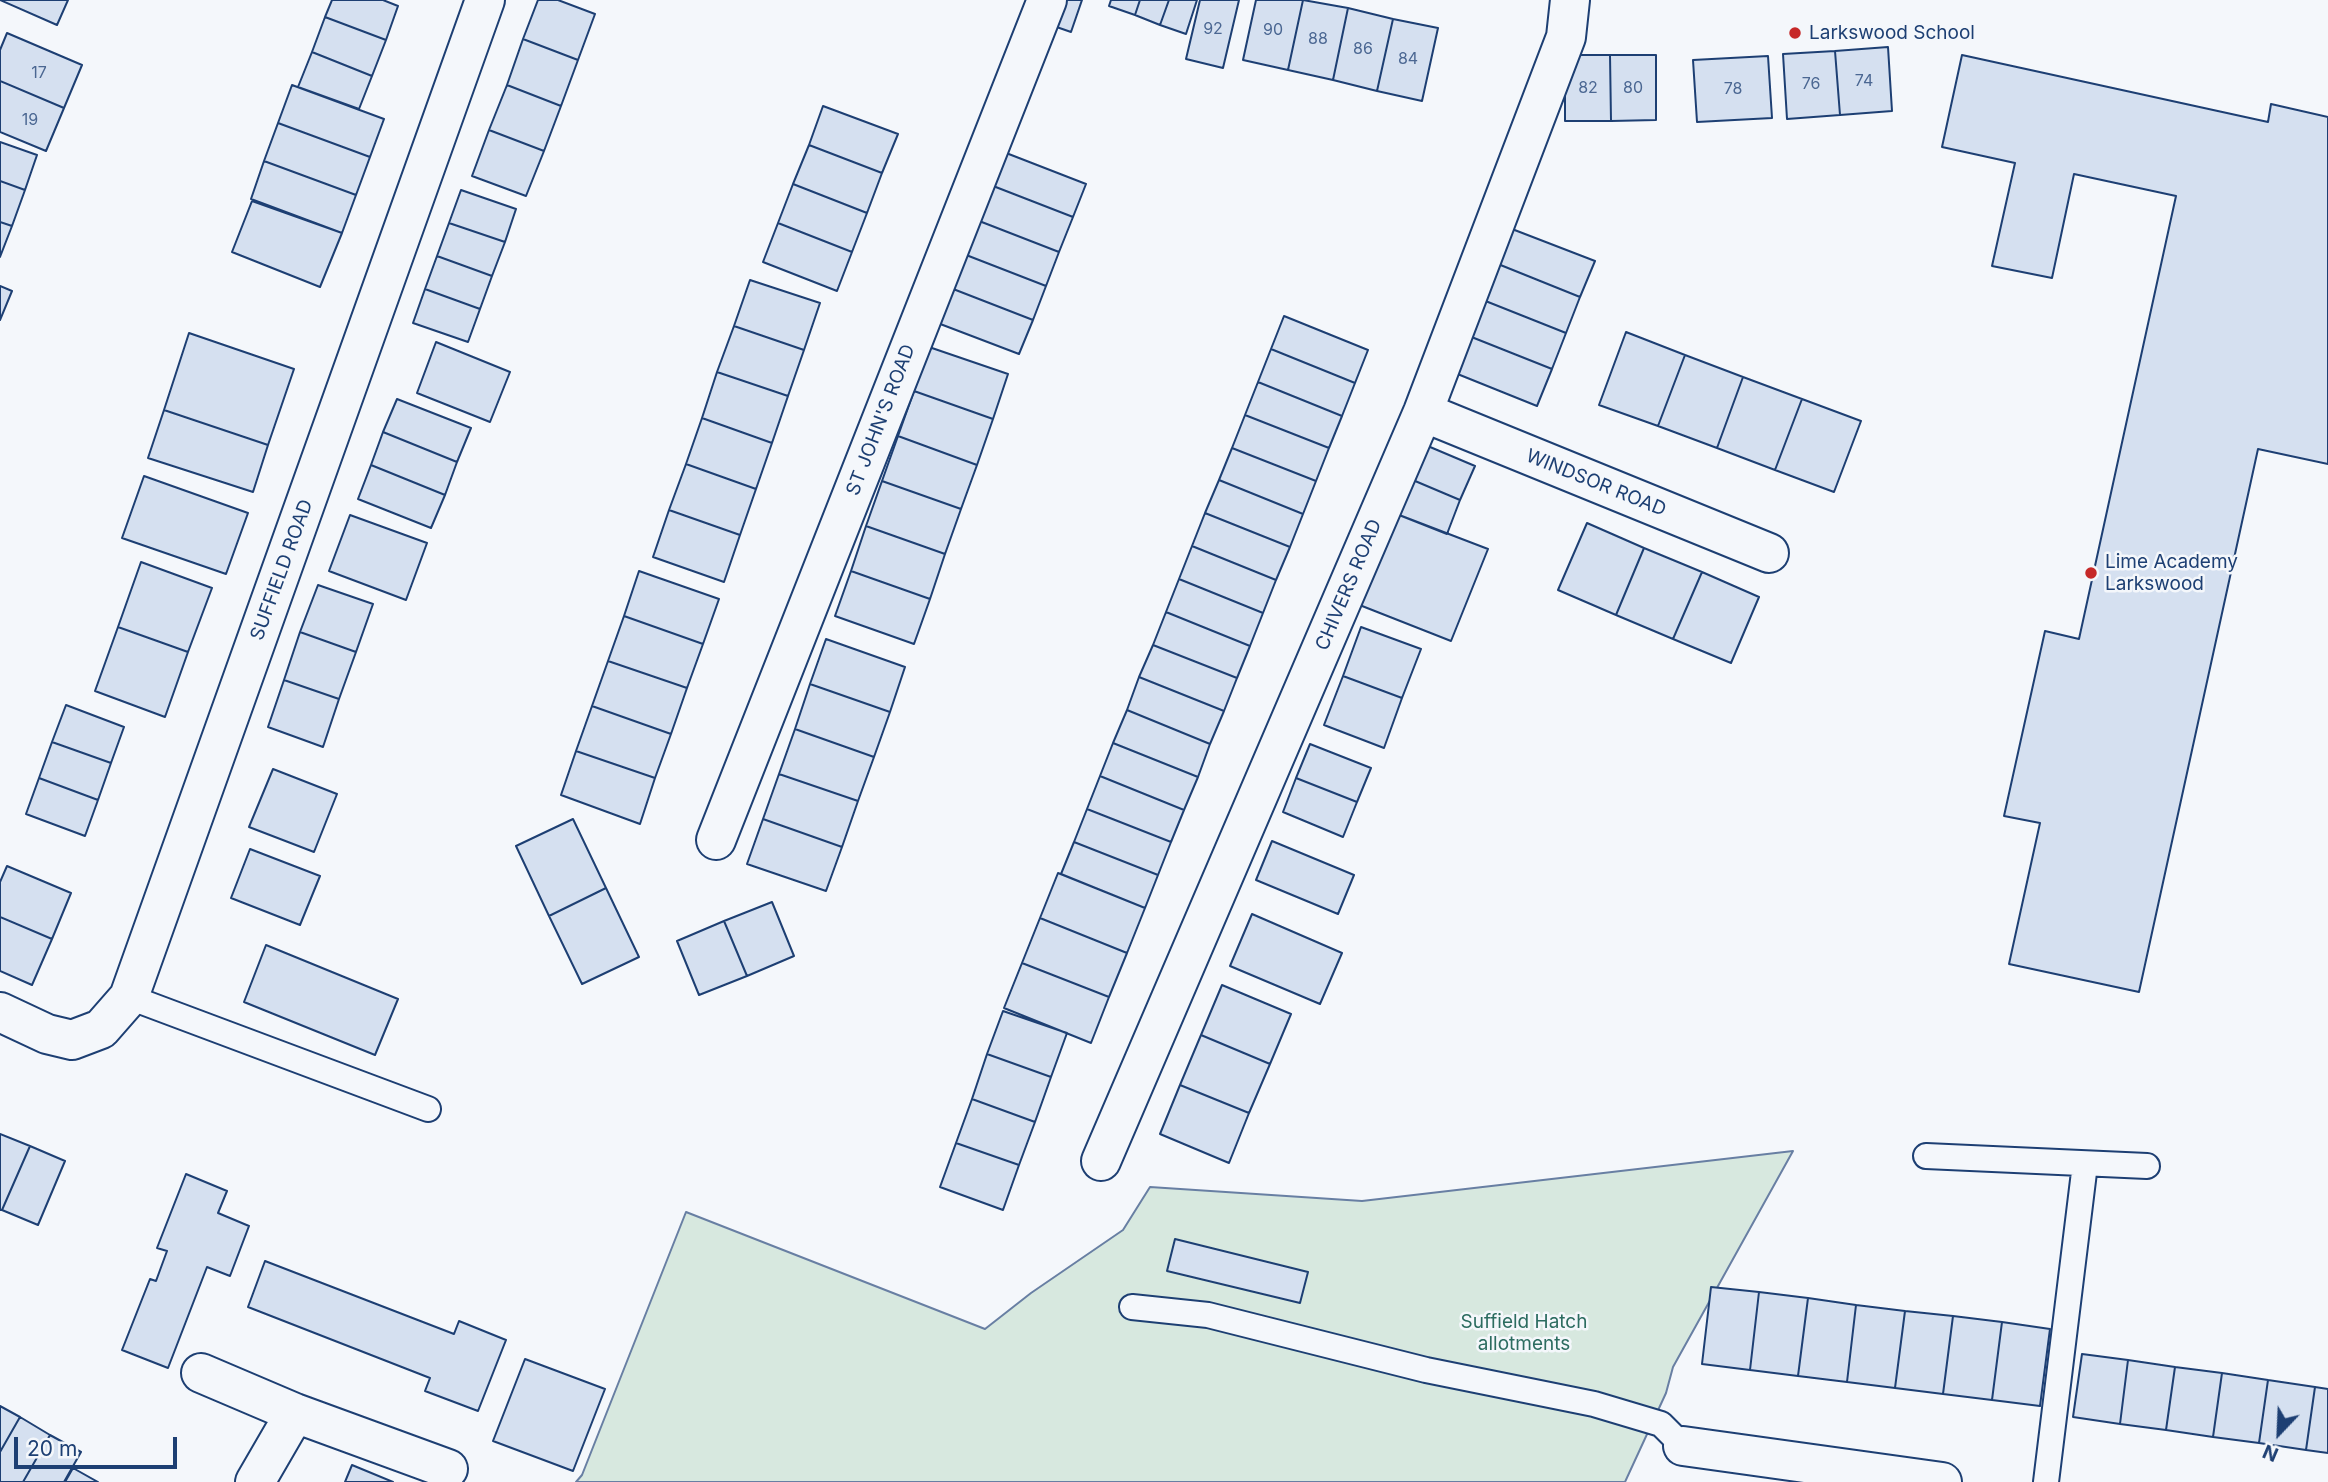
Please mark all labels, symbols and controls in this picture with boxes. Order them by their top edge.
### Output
house number: 92 [1203,19,1223,39]
house number: 90 [1263,20,1283,40]
place label: Larkswood School [1809,22,1975,44]
marker: Larkswood School [1787,25,1803,41]
house number: 88 [1308,29,1328,49]
house number: 86 [1353,39,1373,59]
house number: 84 [1398,49,1418,69]
house number: 17 [31,63,47,83]
house number: 74 [1855,71,1873,91]
house number: 76 [1802,74,1820,94]
house number: 82 [1578,78,1598,98]
house number: 80 [1623,78,1643,98]
house number: 78 [1724,79,1742,99]
house number: 19 [22,110,38,130]
street label: ST JOHN'S ROAD [842,341,920,499]
street label: WINDSOR ROAD [1523,445,1669,521]
street label: SUFFIELD ROAD [246,497,318,643]
street label: CHIVERS ROAD [1311,516,1387,654]
place label: Lime Academy Larkswood [2105,551,2238,595]
marker: Lime Academy Larkswood [2083,565,2099,581]
park label: Suffield Hatch allotments [1461,1311,1587,1355]
north arrow [2244,1398,2314,1468]
scale bar [18,1422,180,1466]
text: 20 m [27,1436,77,1461]
text: N [2259,1439,2282,1466]

